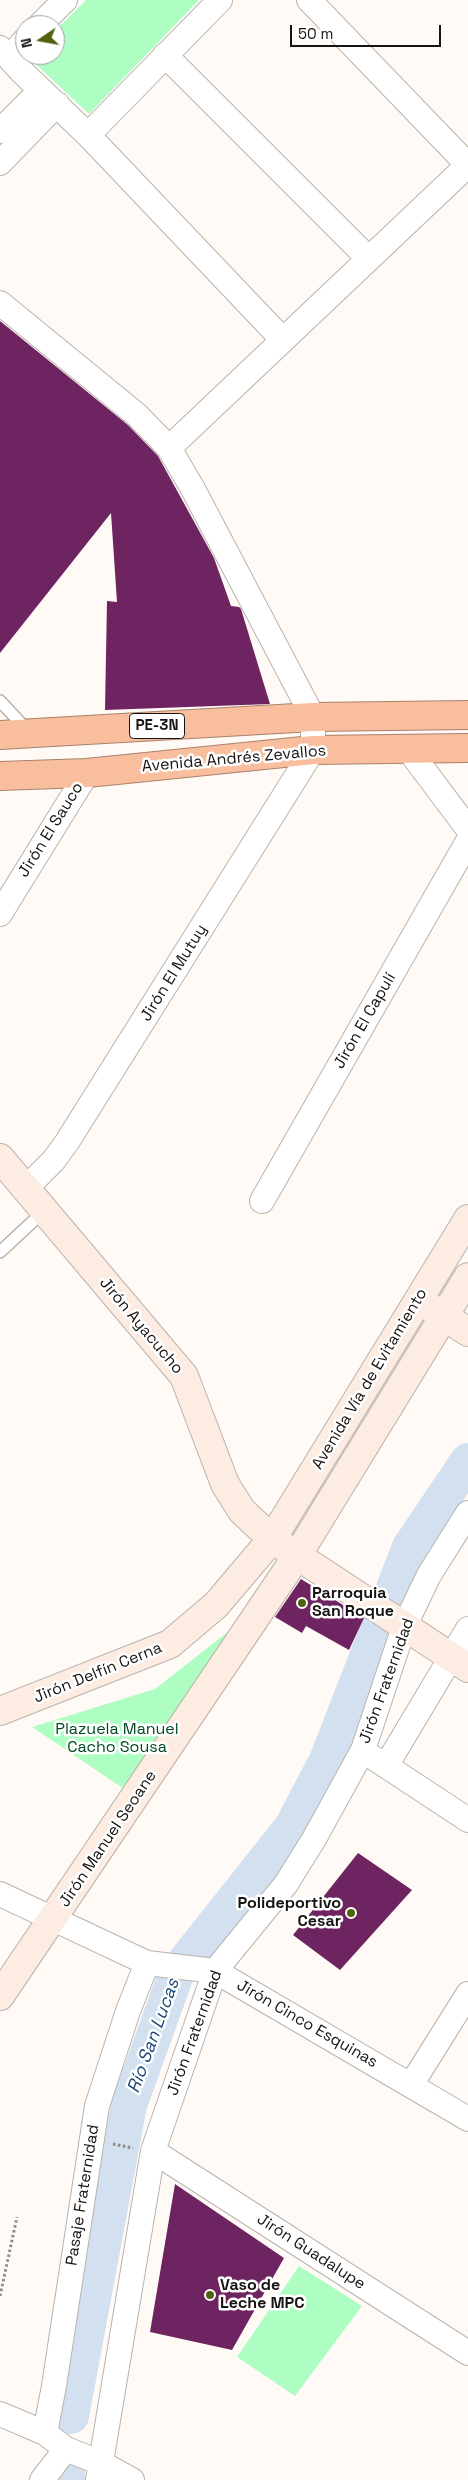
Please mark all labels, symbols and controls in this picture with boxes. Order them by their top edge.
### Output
north arrow [15,15,65,65]
scale bar [293,15,444,47]
text: 50 m [298,24,333,43]
text: N [17,36,36,49]
road number: PE-3N [130,714,184,738]
street label: Avenida Andrés Zevallos [141,741,327,777]
street label: Jirón El Sauco [14,779,88,881]
street label: Jirón El Mutuy [137,921,211,1025]
street label: Jirón El Capulí [330,970,400,1072]
street label: Jirón Ayacucho [95,1274,187,1378]
street label: Avenida Vía de Evitamiento [308,1285,432,1473]
place label: Parroquia San Roque [312,1584,394,1622]
marker: Parroquia San Roque [296,1597,308,1609]
street label: Jirón Fraternidad [355,1616,419,1746]
street label: Jirón Delfín Cerna [31,1638,165,1708]
park label: Plazuela Manuel Cacho Sousa [55,1720,179,1758]
street label: Jirón Manuel Seoane [55,1767,161,1911]
place label: Polideportivo Cesar [238,1894,341,1932]
marker: Polideportivo Cesar [345,1907,357,1919]
street label: Jirón Fraternidad [163,1968,227,2098]
water label: Río San Lucas [123,1976,185,2096]
street label: Jirón Cinco Esquinas [233,1976,381,2072]
street label: Pasaje Fraternidad [62,2123,104,2267]
street label: Jirón Guadalupe [253,2210,369,2294]
place label: Vaso de Leche MPC [220,2276,305,2314]
marker: Vaso de Leche MPC [204,2289,216,2301]

